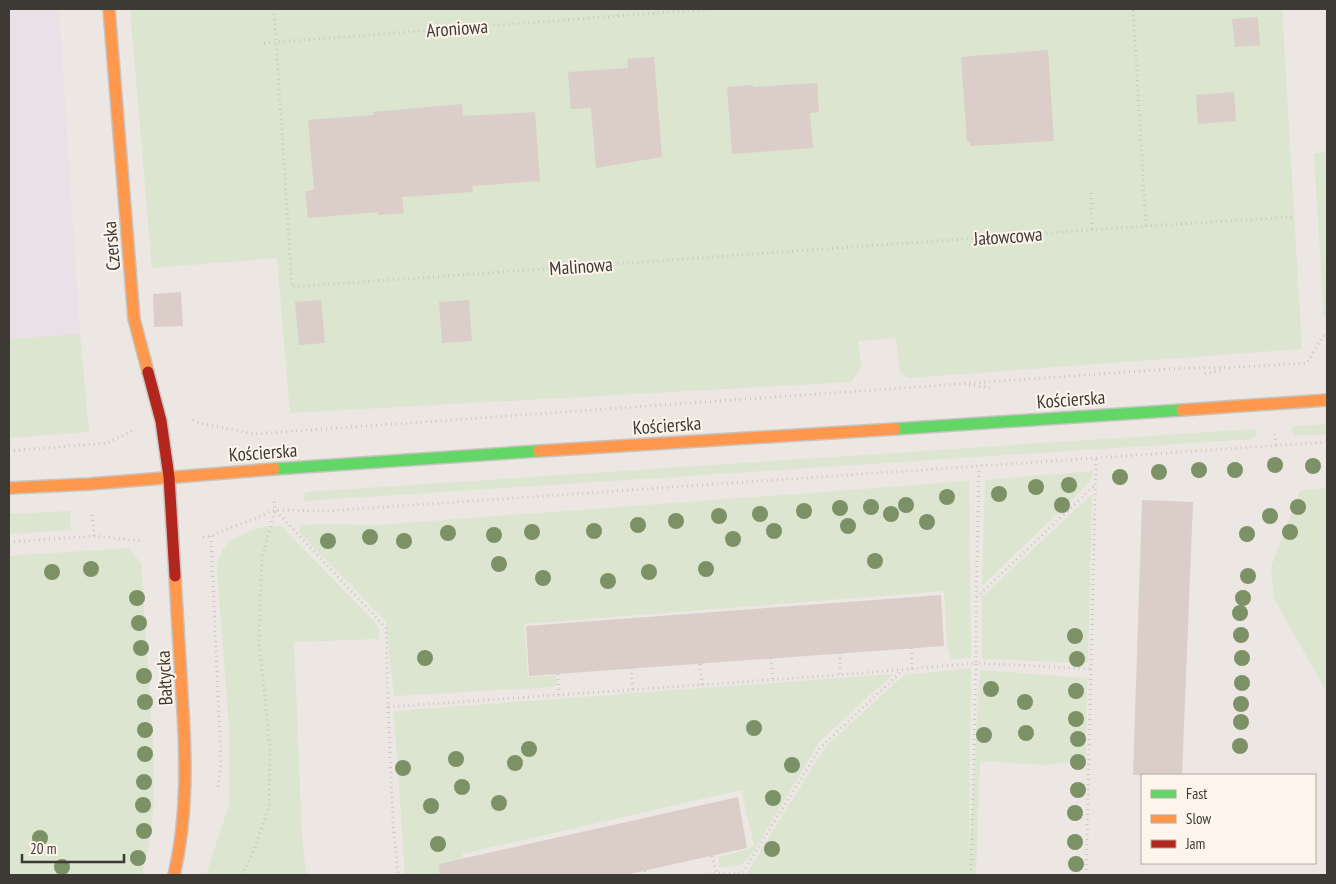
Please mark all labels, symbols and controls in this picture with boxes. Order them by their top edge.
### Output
street label: Aroniowa [425,14,489,42]
street label: Czerska [97,220,125,272]
street label: Jałowcowa [972,222,1043,250]
street label: Malinowa [549,252,613,280]
street label: Kościerska [1036,385,1106,413]
street label: Kościerska [632,411,702,439]
street label: Kościerska [228,438,298,466]
street label: Bałtycka [151,650,177,706]
legend [1141,774,1316,864]
text: Fast [1186,784,1207,803]
text: Slow [1186,809,1211,828]
scale bar [22,832,125,864]
text: Jam [1185,834,1205,853]
text: 20 m [30,839,56,858]

